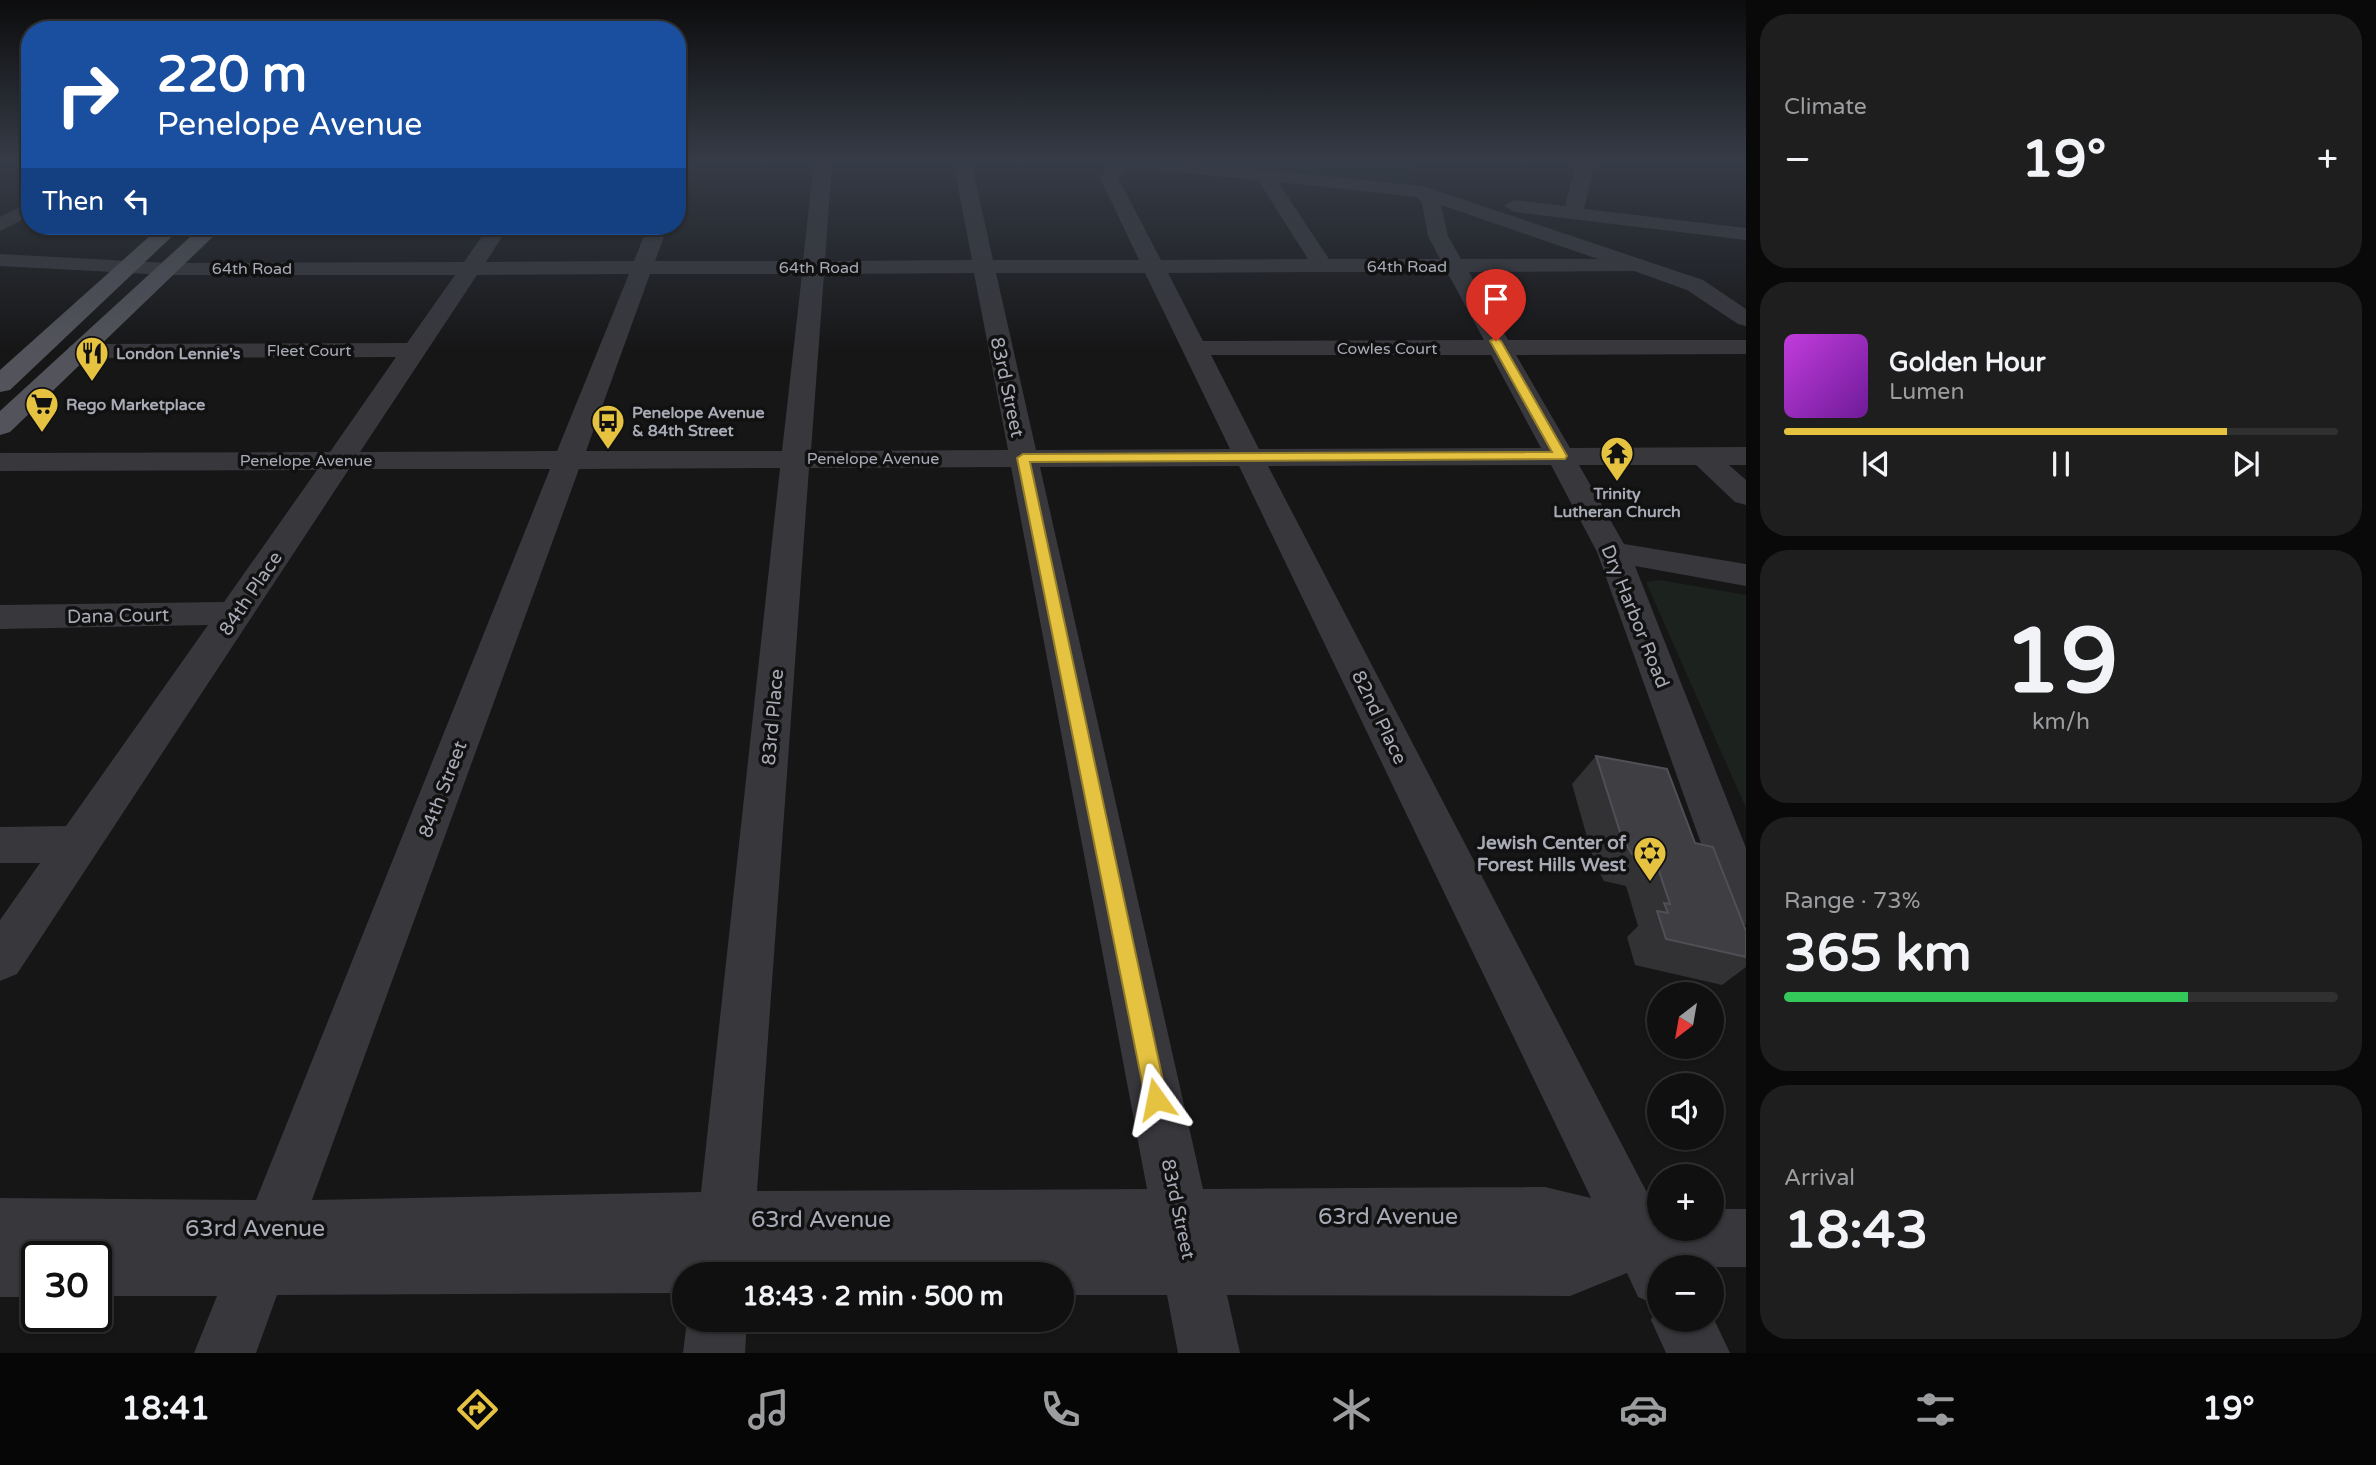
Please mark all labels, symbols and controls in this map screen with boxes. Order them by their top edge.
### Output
text: 220 m [157,46,307,105]
icon: right [42,49,133,140]
text: Climate [1784,93,1867,121]
text: Penelope Avenue [157,106,422,144]
text: 19° [2021,128,2106,191]
text: − [1784,137,1811,183]
text: + [2317,137,2338,183]
icon: left [118,182,156,220]
text: Then [42,186,104,217]
street label: 64th Road [1367,257,1447,277]
street label: 64th Road [779,258,859,278]
street label: 64th Road [212,259,292,279]
pin [1466,269,1526,341]
icon: arrive [1477,280,1515,318]
restaurant icon: London Lennie's [73,334,111,383]
street label: 83rd Street [986,335,1028,439]
street label: Cowles Court [1337,339,1437,359]
street label: Fleet Court [267,341,351,361]
place label: London Lennie's [116,344,241,364]
text: Golden Hour [1889,347,2046,378]
text: Lumen [1889,378,1964,406]
supermarket icon: Rego Marketplace [23,385,61,434]
place label: Rego Marketplace [66,395,205,415]
bus stop icon: Penelope Avenue & 84th Street [589,402,627,451]
place label: Penelope Avenue & 84th Street [632,403,765,441]
temple icon: Trinity Lutheran Church [1598,434,1636,483]
icon: previous [1857,445,1895,483]
icon: pause [2042,445,2080,483]
icon: next [2227,445,2265,483]
street label: Penelope Avenue [807,449,939,469]
street label: Penelope Avenue [240,451,372,471]
place label: Trinity Lutheran Church [1553,484,1681,522]
street label: Dry Harbor Road [1596,542,1674,691]
street label: 84th Place [215,547,287,640]
street label: Dana Court [67,604,169,628]
text: 19 [2004,607,2118,717]
street label: 82nd Place [1347,667,1411,768]
street label: 83rd Place [758,668,788,766]
text: km/h [2032,708,2090,736]
street label: 84th Street [414,738,471,841]
place label: Jewish Center of Forest Hills West [1476,832,1627,876]
synagogue icon: Jewish Center of Forest Hills West [1631,834,1669,883]
text: Range · 73% [1784,887,1920,915]
text: 365 km [1784,922,1972,985]
north arrow [1647,982,1724,1059]
map controls [1647,982,1724,1332]
position arrow [1119,1062,1193,1136]
button: sound [1647,1073,1724,1150]
street label: 83rd Street [1157,1157,1199,1261]
button: + [1647,1164,1724,1241]
text: Arrival [1784,1164,1855,1192]
text: 18:43 [1784,1199,1928,1262]
street label: 63rd Avenue [1318,1203,1458,1231]
street label: 63rd Avenue [751,1206,891,1234]
street label: 63rd Avenue [185,1215,325,1243]
speed limit sign: 30 [21,1241,112,1332]
button: − [1647,1255,1724,1332]
text: 18:43 · 2 min · 500 m [742,1281,1004,1312]
icon: directions [453,1385,502,1434]
icon: music [744,1385,793,1434]
icon: phone [1036,1385,1085,1434]
icon: climate [1327,1385,1376,1434]
icon: car [1619,1385,1668,1434]
icon: filters [1911,1385,1960,1434]
text: 18:41 [121,1390,210,1428]
text: 19° [2202,1390,2255,1428]

